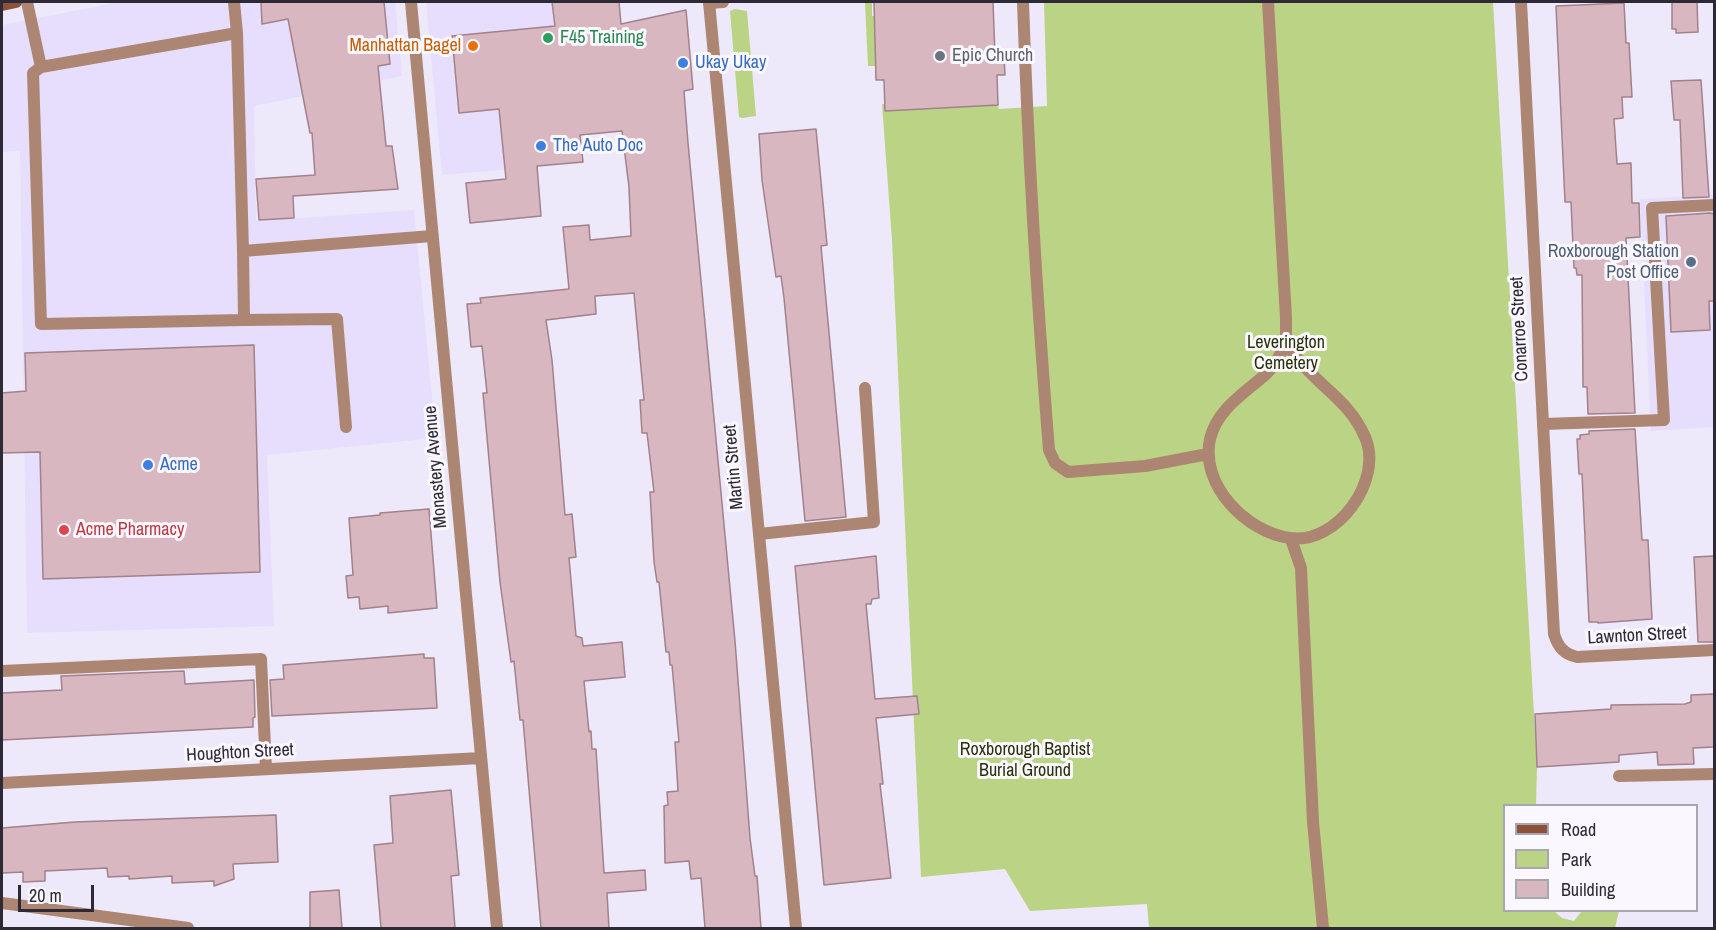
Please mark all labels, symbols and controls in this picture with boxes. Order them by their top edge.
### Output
place label: F45 Training [560,27,644,49]
marker: F45 Training [541,31,555,45]
place label: Manhattan Bagel [349,35,461,57]
marker: Manhattan Bagel [466,39,480,53]
place label: Epic Church [952,45,1033,67]
marker: Epic Church [933,49,947,63]
place label: Ukay Ukay [695,52,766,74]
marker: Ukay Ukay [676,56,690,70]
place label: The Auto Doc [553,135,643,157]
marker: The Auto Doc [534,139,548,153]
place label: Roxborough Station Post Office [1548,241,1679,284]
marker: Roxborough Station Post Office [1684,255,1698,269]
street label: Conarroe Street [1506,276,1534,382]
park label: Leverington Cemetery [1247,332,1325,374]
street label: Monastery Avenue [420,405,452,529]
street label: Martin Street [720,424,748,510]
place label: Acme [160,454,198,476]
marker: Acme [141,458,155,472]
place label: Acme Pharmacy [76,519,184,541]
marker: Acme Pharmacy [57,523,71,537]
street label: Lawnton Street [1587,623,1687,649]
street label: Houghton Street [186,739,294,767]
park label: Roxborough Baptist Burial Ground [960,739,1090,782]
legend [1503,804,1698,912]
text: Road [1561,817,1596,842]
text: Park [1561,847,1591,872]
scale bar [21,873,98,911]
text: Building [1561,877,1615,902]
text: 20 m [29,883,62,908]

